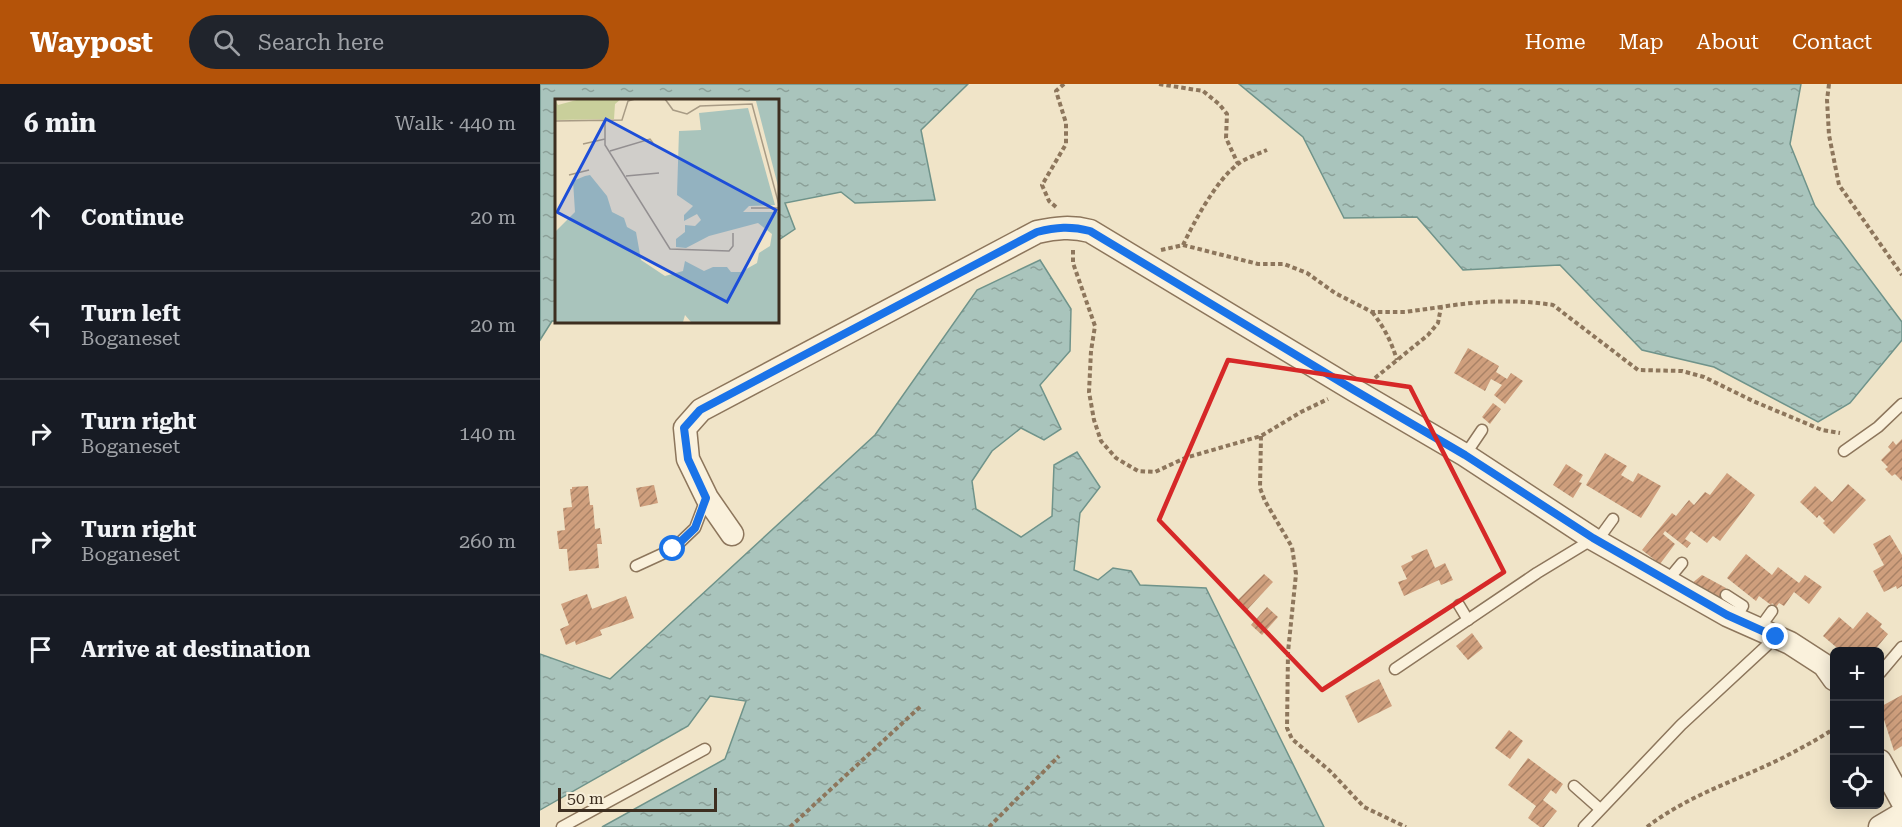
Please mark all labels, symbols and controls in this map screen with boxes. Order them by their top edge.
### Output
search box [189,15,609,69]
text: Waypost [30,26,153,59]
icon: search [210,26,243,59]
text: Search here [258,30,384,55]
text: Home [1525,30,1586,54]
text: Map [1619,30,1664,54]
text: About [1697,30,1759,54]
text: Contact [1792,30,1872,54]
inset map [555,99,778,322]
text: 6 min [24,108,96,138]
text: Walk · 440 m [395,111,516,135]
icon: ahead [24,201,57,234]
text: Continue [81,205,184,230]
text: 20 m [470,205,516,229]
text: Turn left [81,301,181,326]
icon: left [24,309,57,342]
text: 20 m [470,313,516,337]
text: Boganeset [81,326,180,350]
text: Turn right [81,409,196,434]
icon: right [24,417,57,450]
text: 140 m [459,421,516,445]
text: Boganeset [81,434,180,458]
text: Turn right [81,517,196,542]
icon: right [24,525,57,558]
text: 260 m [459,529,516,553]
route start [659,535,685,561]
text: Boganeset [81,542,180,566]
route end [1762,623,1788,649]
icon: arrive [24,633,57,666]
text: Arrive at destination [81,637,310,662]
map controls [1830,647,1884,809]
button: + [1830,647,1884,701]
button: − [1830,701,1884,755]
button: locate [1830,755,1884,809]
scale bar [558,785,717,812]
text: 50 m [567,789,604,808]

